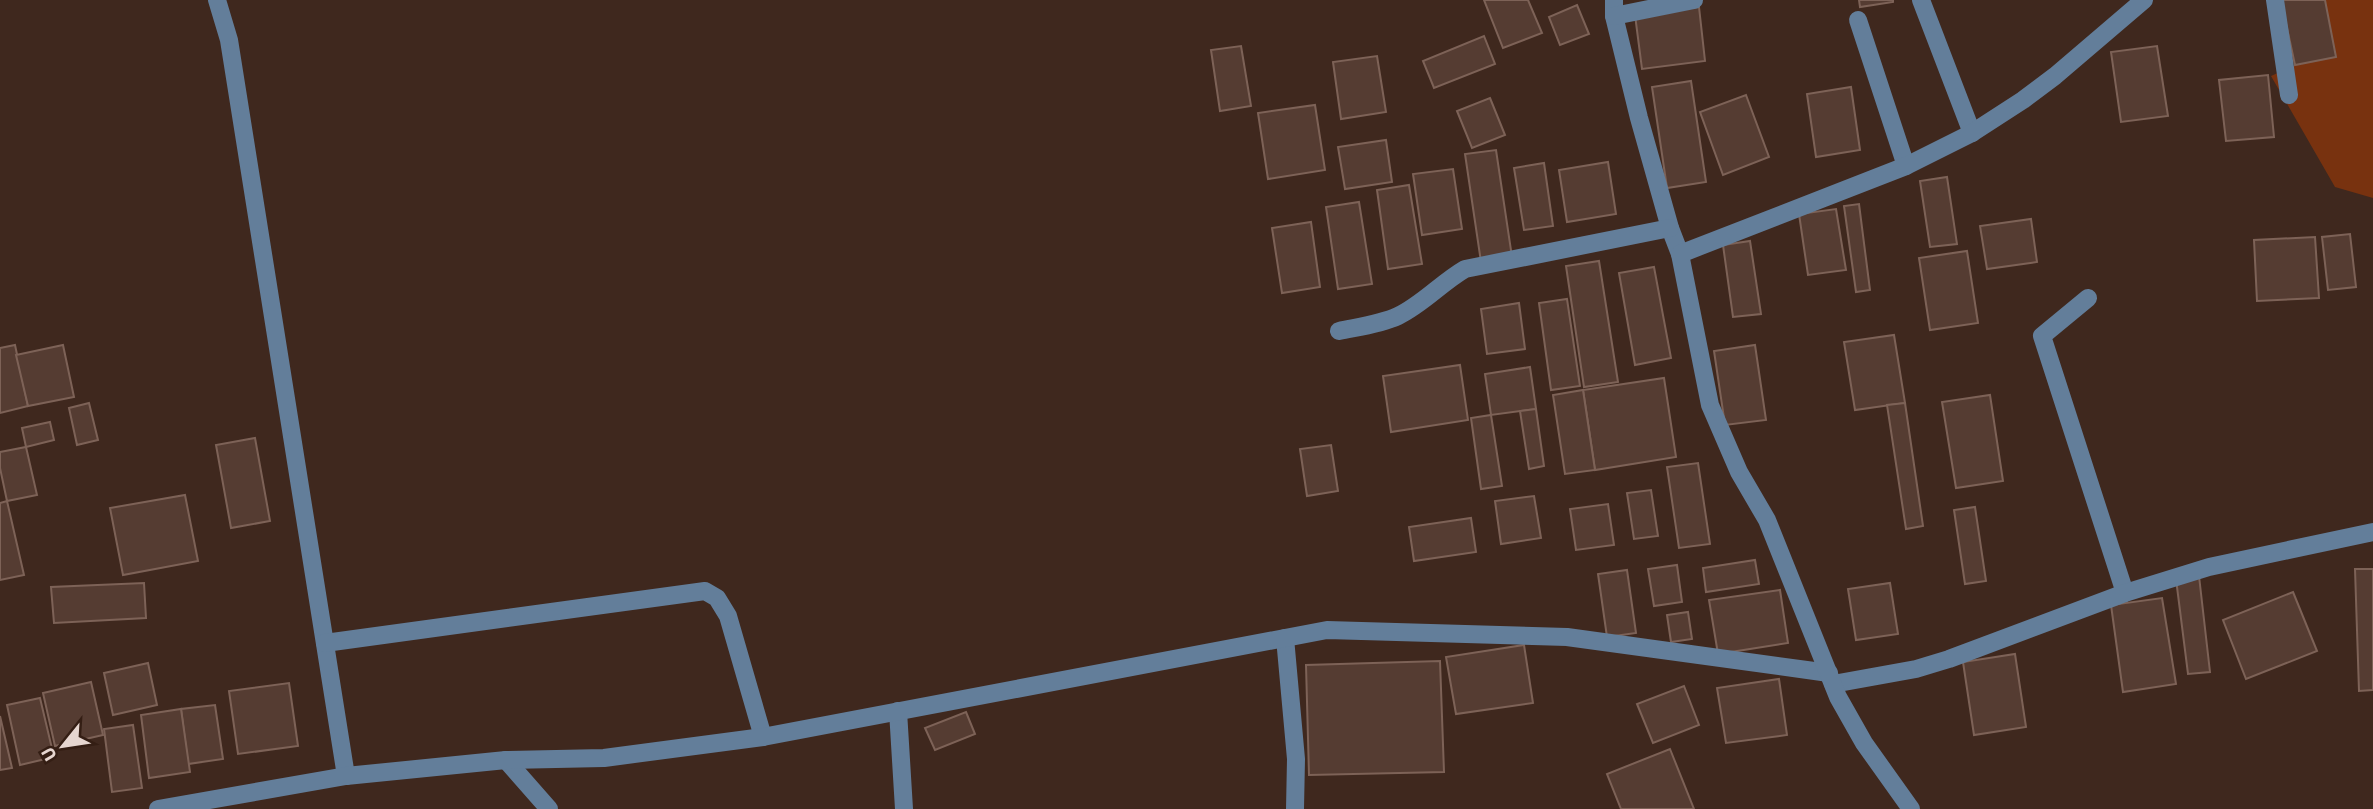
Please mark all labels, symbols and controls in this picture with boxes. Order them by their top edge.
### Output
north arrow [28,711,98,781]
text: U [35,742,64,766]

